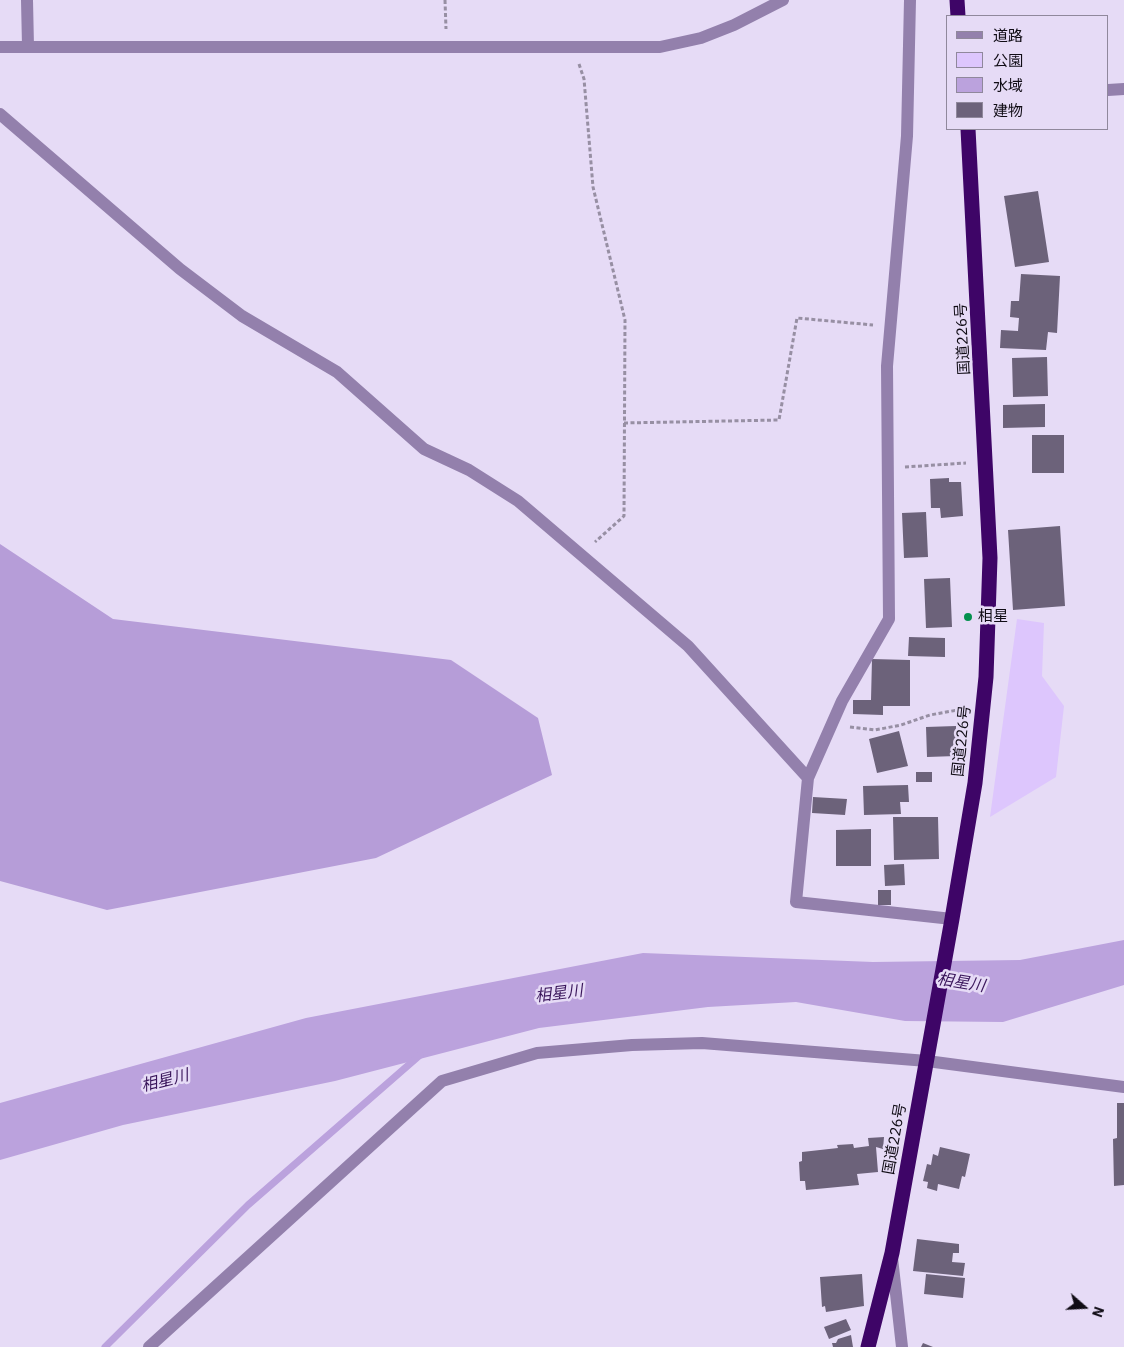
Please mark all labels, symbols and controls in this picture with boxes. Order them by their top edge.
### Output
legend [946,15,1109,130]
text: 道路 [993,26,1023,45]
text: 公園 [993,51,1023,70]
text: 水域 [993,76,1023,95]
text: 建物 [993,101,1023,120]
street label: 国道226号 [952,303,974,375]
place label: 相星 [978,608,1008,626]
marker: 相星 [962,611,974,623]
street label: 国道226号 [949,704,975,778]
water label: 相星川 [936,970,986,996]
water label: 相星川 [534,982,584,1006]
water label: 相星川 [139,1066,191,1096]
street label: 国道226号 [880,1102,910,1176]
north arrow [1059,1282,1109,1332]
text: N [1088,1304,1108,1320]

